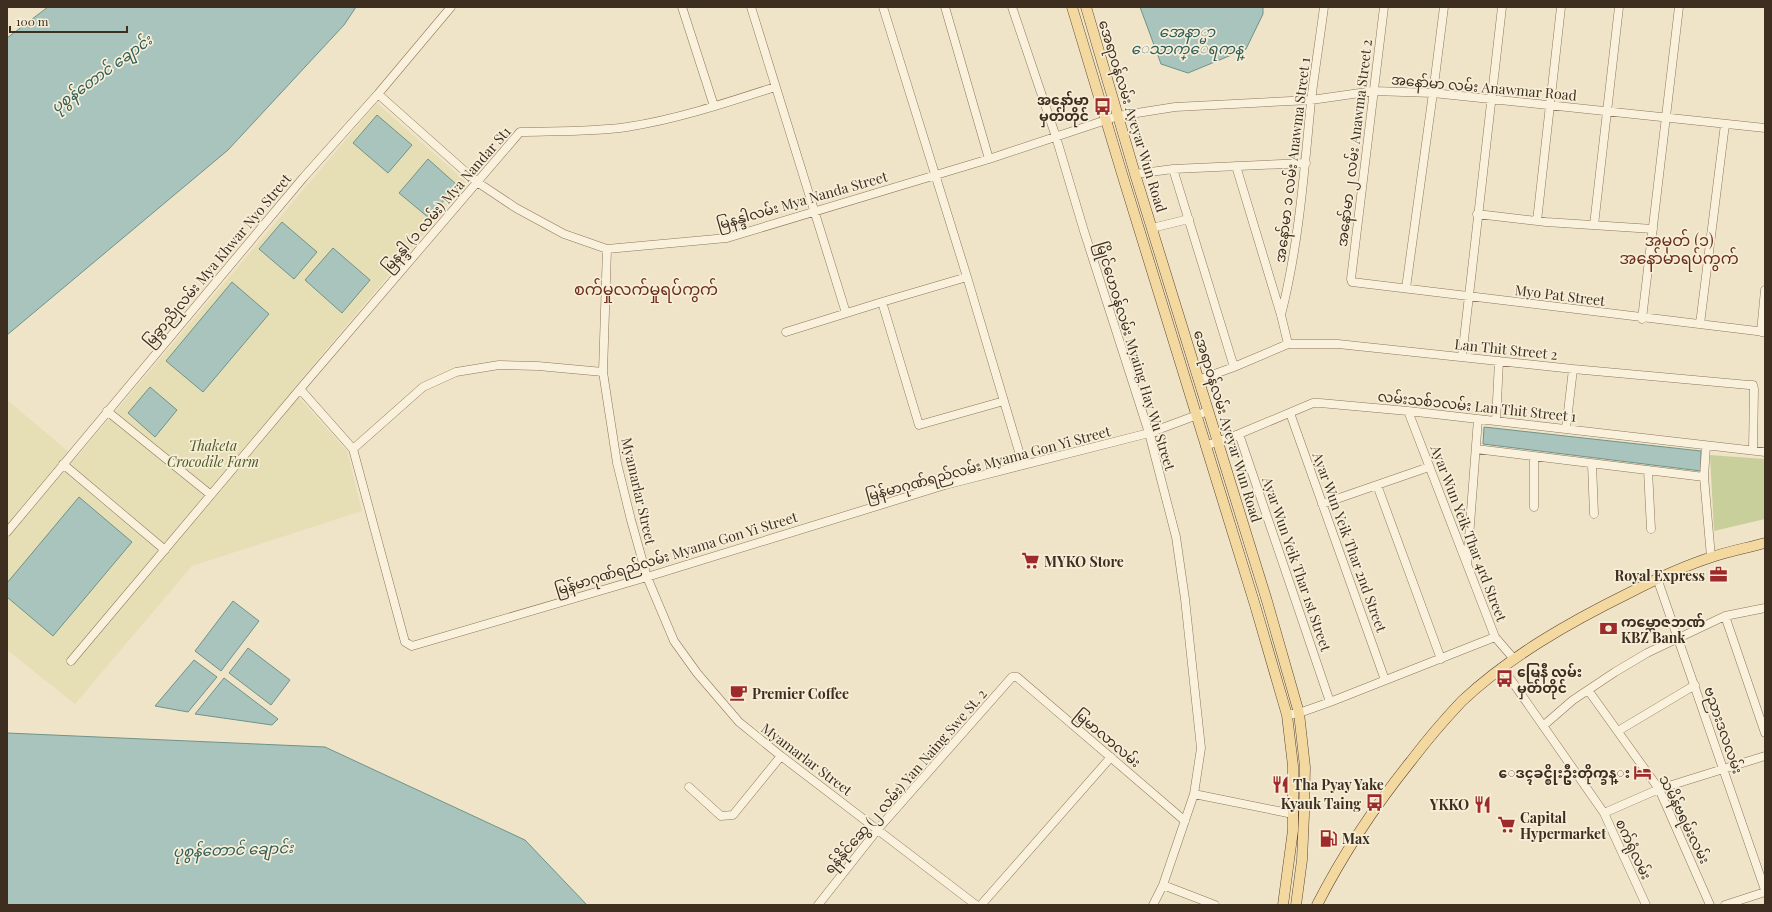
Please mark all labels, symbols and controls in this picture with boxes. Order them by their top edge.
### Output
scale bar [10,8,127,34]
text: 100 m [16,13,49,29]
street label: အေရာဝန်လမ်း Ayeyar Wun Road [1092,18,1171,215]
water label: အေနာ္မာ ေသာက္ေရကန္ [1131,21,1245,61]
water label: ပုစွန်တောင် ချောင်း [46,29,158,119]
street label: အနော်မာ ၂ လမ်း Anawma Street 2 [1332,38,1379,248]
street label: အနော်မာ ၁ လမ်း Anawma Street 1 [1270,56,1317,264]
street label: အနော်မာ လမ်း Anawmar Road [1390,69,1578,108]
place label: အနော်မာ မှတ်တိုင် [1037,90,1089,128]
bus stop icon: အနော်မာ မှတ်တိုင် [1092,97,1112,117]
street label: မြနန္ဒါ (၁ လမ်း) Mya Nandar St1 [377,122,517,278]
street label: မြနန္ဒါလမ်း Mya Nanda Street [714,166,892,237]
street label: မြခွာညိုလမ်း Mya Khwar Nyo Street [139,169,298,352]
district label: အမှတ် (၁) အနော်မာရပ်ကွက် [1619,229,1739,272]
street label: မြိုင်ဟေဝန်လမ်း Myaing Hay Wu Street [1089,239,1180,475]
district label: စက်မှုလက်မှုရပ်ကွက် [574,278,718,303]
street label: Myo Pat Street [1514,280,1607,310]
street label: အေရာဝန်လမ်း Ayeyar Wun Road [1187,328,1266,525]
street label: Lan Thit Street 2 [1454,334,1559,364]
street label: လမ်းသစ်၁လမ်း Lan Thit Street 1 [1377,386,1577,426]
street label: မြန်မာဂုဏ်ရည်လမ်း Myama Gon Yi Street [863,421,1114,508]
park label: Thaketa Crocodile Farm [167,436,259,471]
street label: Myamarlar Street [617,436,661,547]
street label: Ayar Wun Yeik Thar 4rd Street [1426,441,1512,625]
street label: Ayar Wun Yeik Thar 2nd Street [1308,448,1392,636]
street label: Ayar Wun Yeik Thar 1st Street [1258,473,1336,655]
street label: မြန်မာဂုဏ်ရည်လမ်း Myama Gon Yi Street [552,507,801,602]
supermarket icon: MYKO Store [1021,551,1041,571]
place label: MYKO Store [1044,552,1124,571]
office icon: Royal Express [1708,565,1728,585]
place label: Royal Express [1614,566,1705,585]
place label: ကမ္ဘောဇဘဏ် KBZ Bank [1621,612,1705,647]
bank icon: ကမ္ဘောဇဘဏ် KBZ Bank [1598,619,1618,639]
place label: မြေနီ လမ်း မှတ်တိုင် [1517,662,1582,700]
bus stop icon: မြေနီ လမ်း မှတ်တိုင် [1494,669,1514,689]
cafe icon: Premier Coffee [729,683,749,703]
place label: Premier Coffee [752,684,849,703]
street label: ရန်နိုင်ဆွေ (၂ လမ်း) Yan Naing Swe St. 2 [819,684,993,879]
street label: ဗညားဒလလမ်း [1697,684,1748,777]
street label: မြမာလာလမ်း [1069,705,1145,774]
street label: Myamarlar Street [758,719,857,800]
hotel icon: ေဒၚခင္စိုးဦးတိုက္ခန္း [1633,762,1653,782]
place label: ေဒၚခင္စိုးဦးတိုက္ခန္း [1498,763,1630,785]
street label: သမိန်ဗရမ်းလမ်း [1653,771,1715,868]
restaurant icon: Tha Pyay Yake [1270,774,1290,794]
place label: Tha Pyay Yake [1293,775,1384,794]
bus stop icon: Kyauk Taing [1364,793,1384,813]
place label: Kyauk Taing [1281,794,1361,813]
restaurant icon: YKKO [1472,794,1492,814]
place label: YKKO [1429,795,1469,814]
place label: Capital Hypermarket [1520,808,1606,843]
supermarket icon: Capital Hypermarket [1497,815,1517,835]
street label: စက်ရုံလမ်း [1609,816,1656,884]
fuel station icon: Max [1319,828,1339,848]
place label: Max [1342,829,1370,848]
water label: ပုစွန်တောင် ချောင်း [173,837,294,864]

